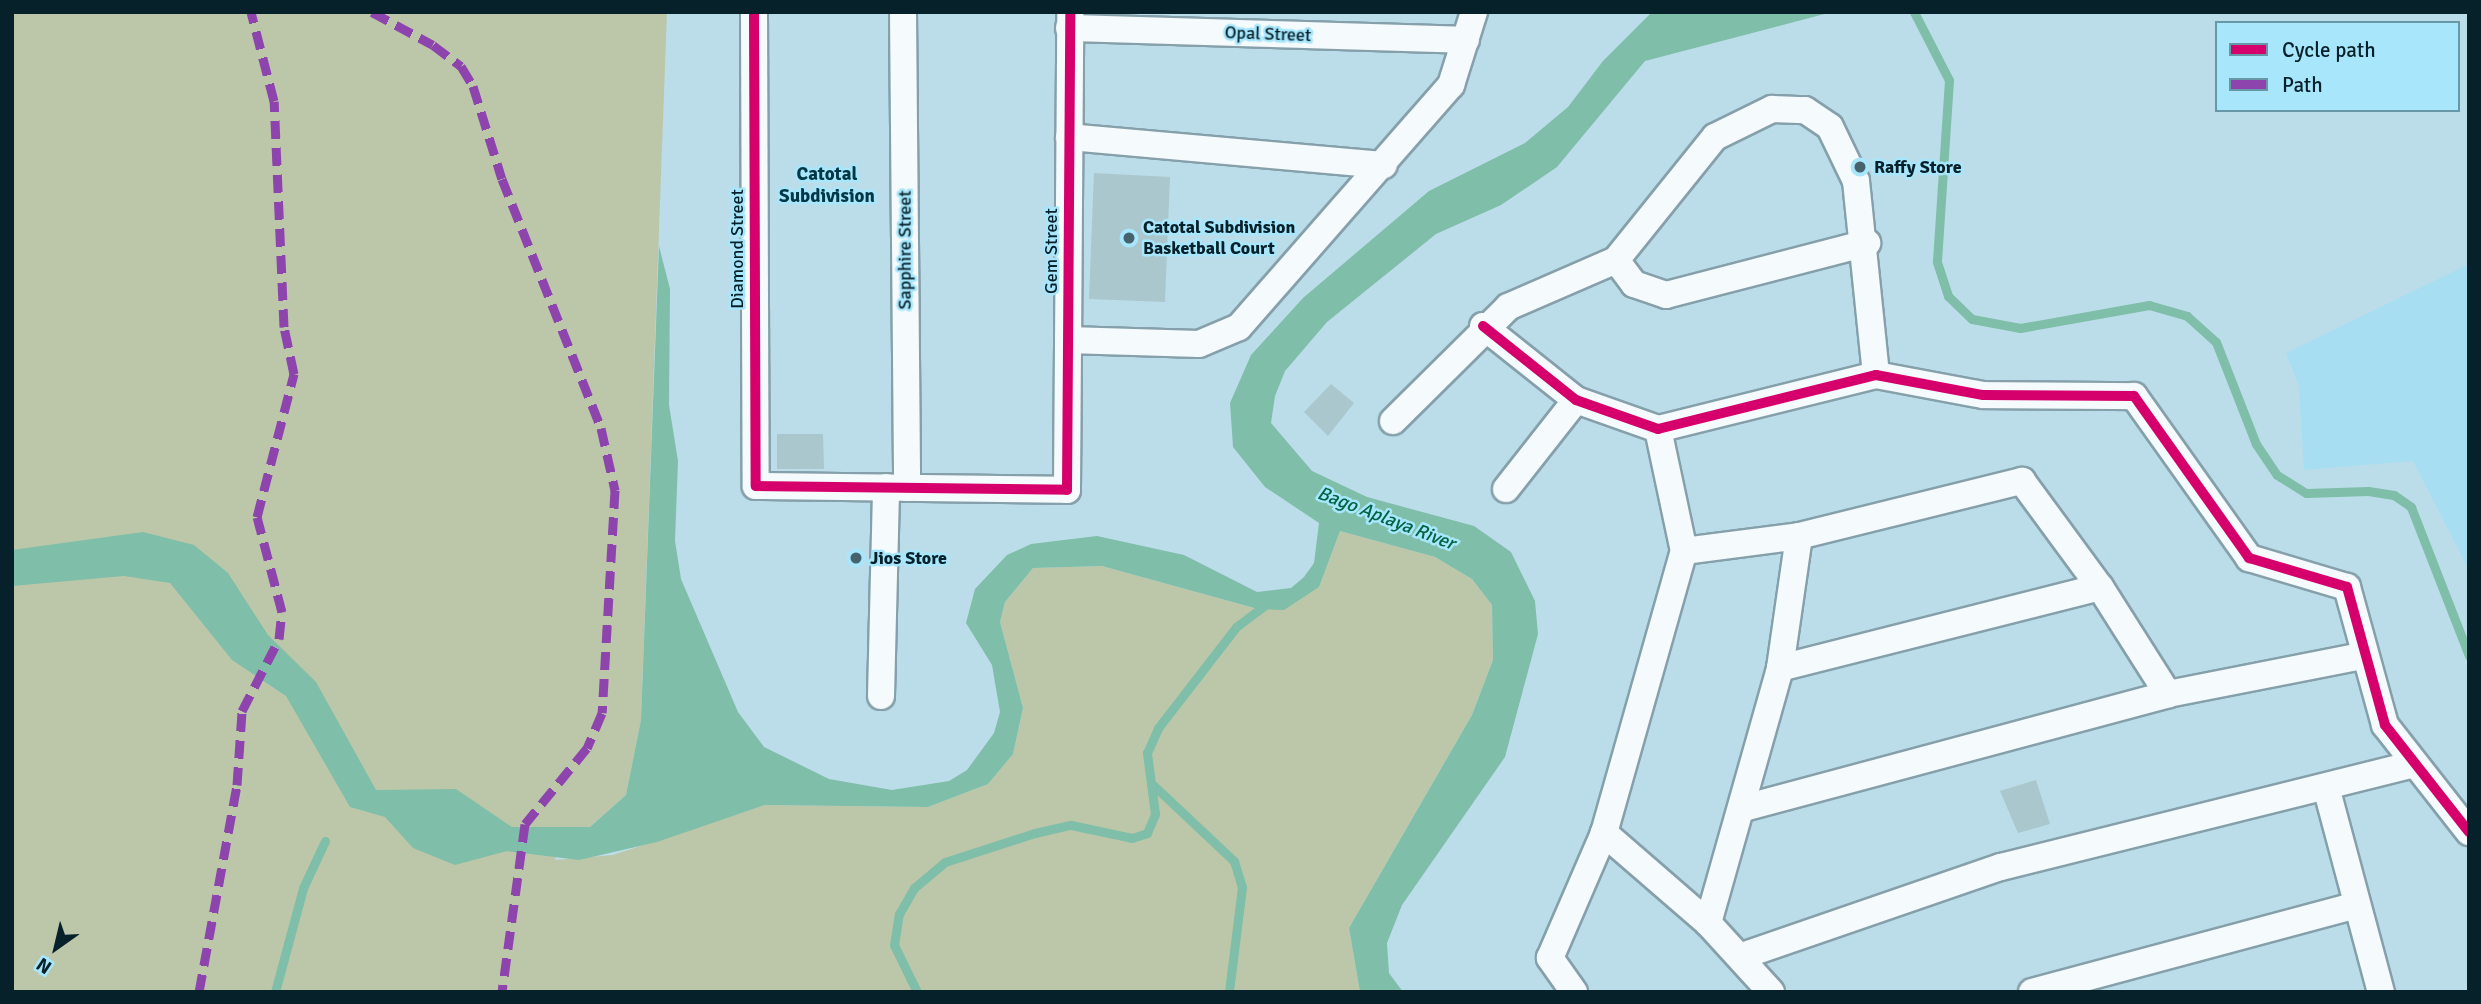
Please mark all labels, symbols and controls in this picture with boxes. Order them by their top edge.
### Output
legend [2215,21,2460,112]
street label: Opal Street [1224,22,1312,46]
text: Cycle path [2282,37,2376,63]
text: Path [2282,72,2323,98]
place label: Raffy Store [1874,156,1962,178]
marker: Raffy Store [1852,159,1868,175]
district label: Catotal Subdivision [779,164,875,208]
street label: Diamond Street [726,189,748,309]
street label: Sapphire Street [894,190,916,310]
street label: Gem Street [1040,208,1062,294]
place label: Catotal Subdivision Basketball Court [1143,217,1295,260]
marker: Catotal Subdivision Basketball Court [1121,230,1137,246]
water label: Bago Aplaya River [1314,482,1458,556]
place label: Jios Store [870,547,947,569]
marker: Jios Store [848,550,864,566]
north arrow [21,913,91,983]
text: N [32,952,56,979]

